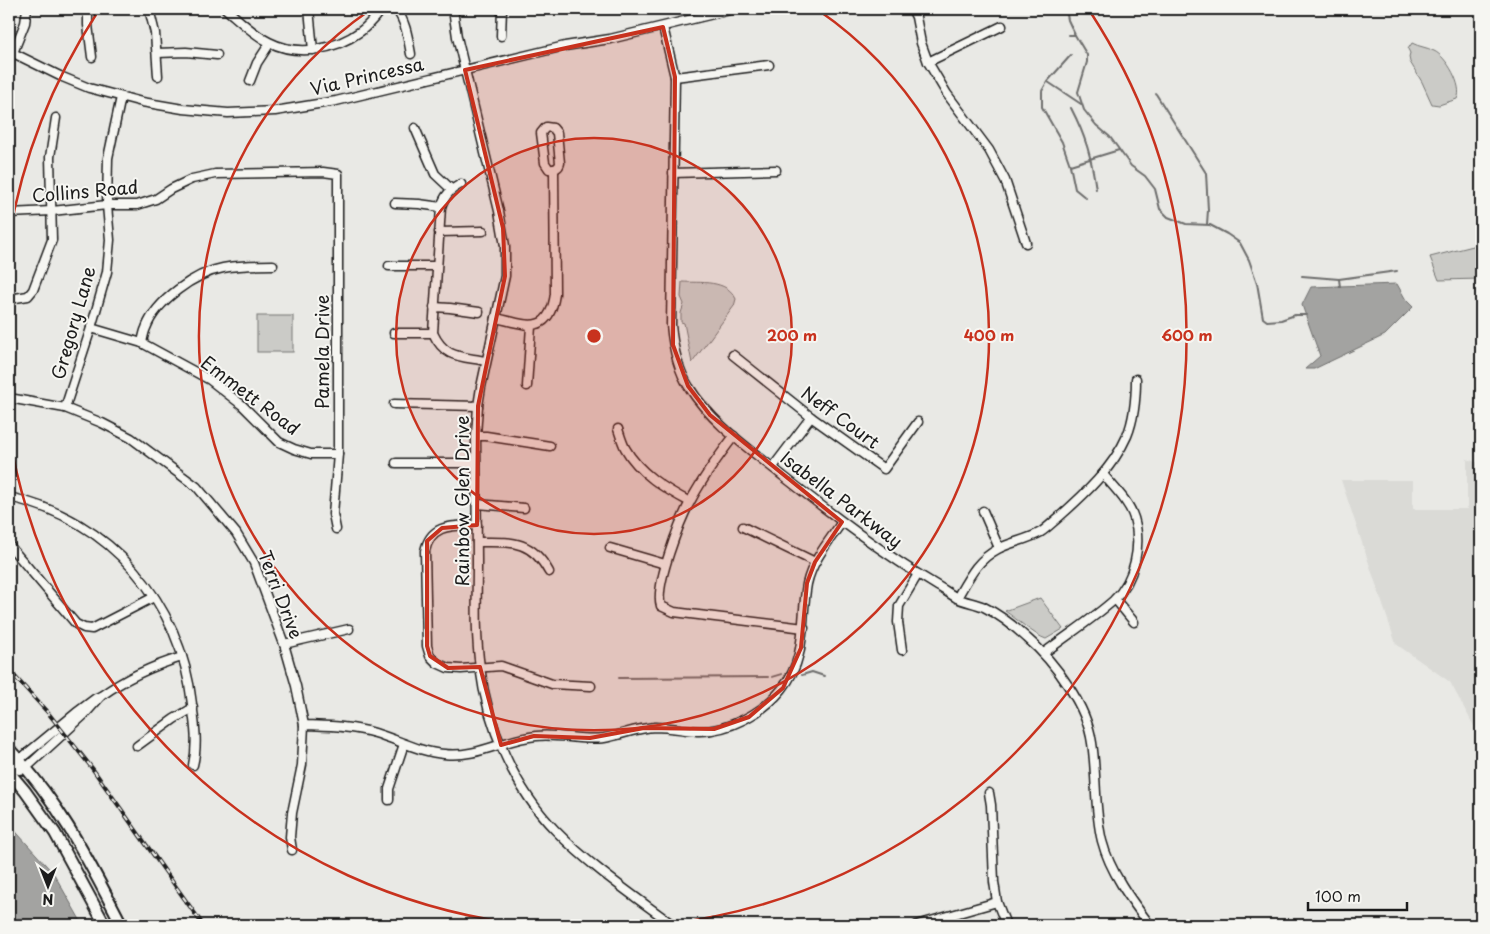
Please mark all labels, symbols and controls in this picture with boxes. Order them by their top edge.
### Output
street label: Via Princessa [307,49,427,102]
street label: Collins Road [31,172,139,209]
street label: Gregory Lane [44,263,102,382]
street label: Pamela Drive [308,295,335,409]
text: 200 m [767,323,817,346]
text: 400 m [964,323,1014,346]
text: 600 m [1161,323,1213,346]
centre of rings [585,327,603,345]
street label: Emmett Road [196,349,306,441]
street label: Neff Court [796,379,886,455]
street label: Rainbow Glen Drive [448,415,475,587]
street label: Isabella Parkway [775,444,909,554]
street label: Terri Drive [252,546,311,643]
north arrow [22,862,72,912]
scale bar [1308,879,1406,911]
text: 100 m [1315,884,1361,907]
text: N [42,889,54,910]

